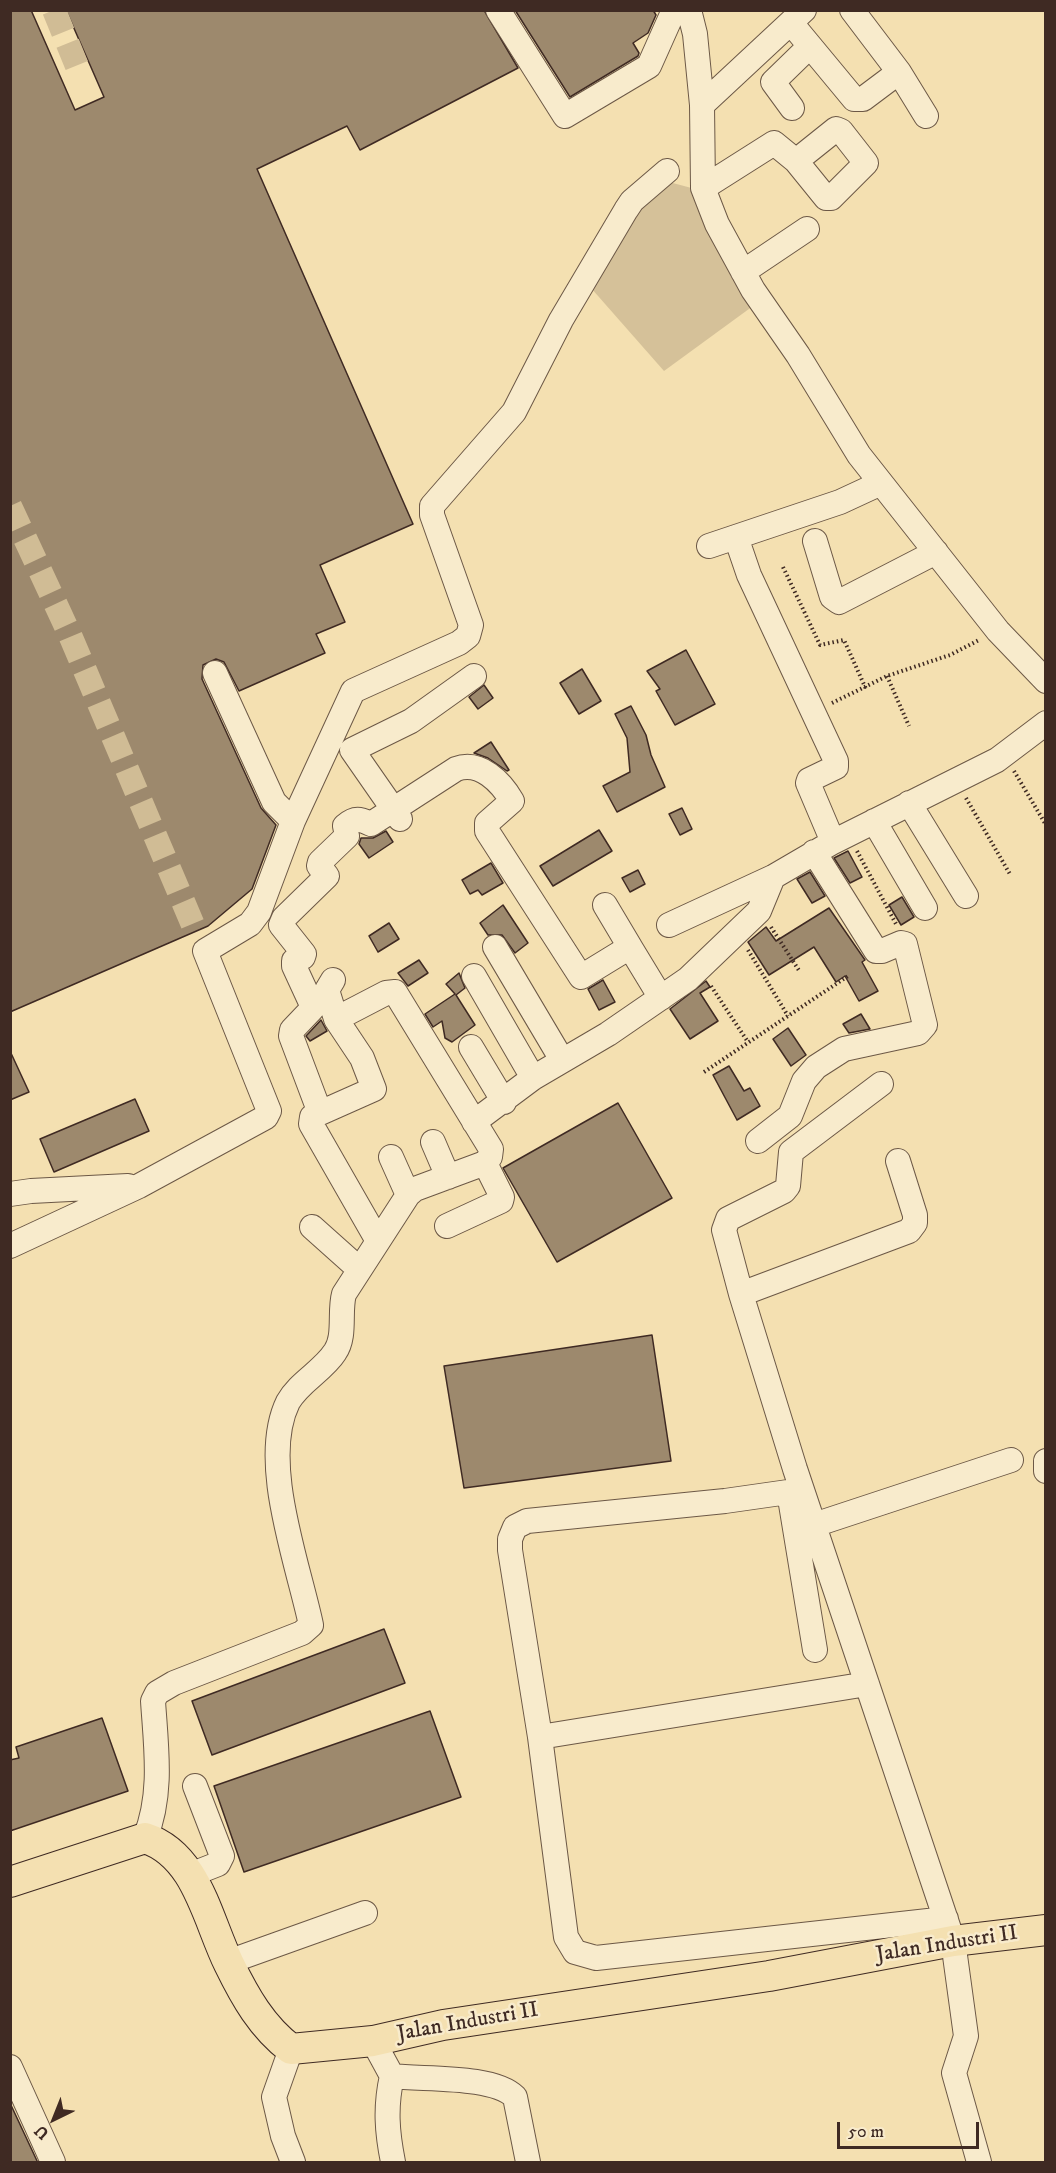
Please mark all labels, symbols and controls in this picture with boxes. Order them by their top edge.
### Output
street label: Jalan Industri II [874,1921,1020,1969]
street label: Jalan Industri II [395,1998,541,2048]
north arrow [24,2089,84,2149]
scale bar [840,2110,982,2148]
text: U [30,2121,53,2144]
text: 50 m [848,2121,884,2143]

